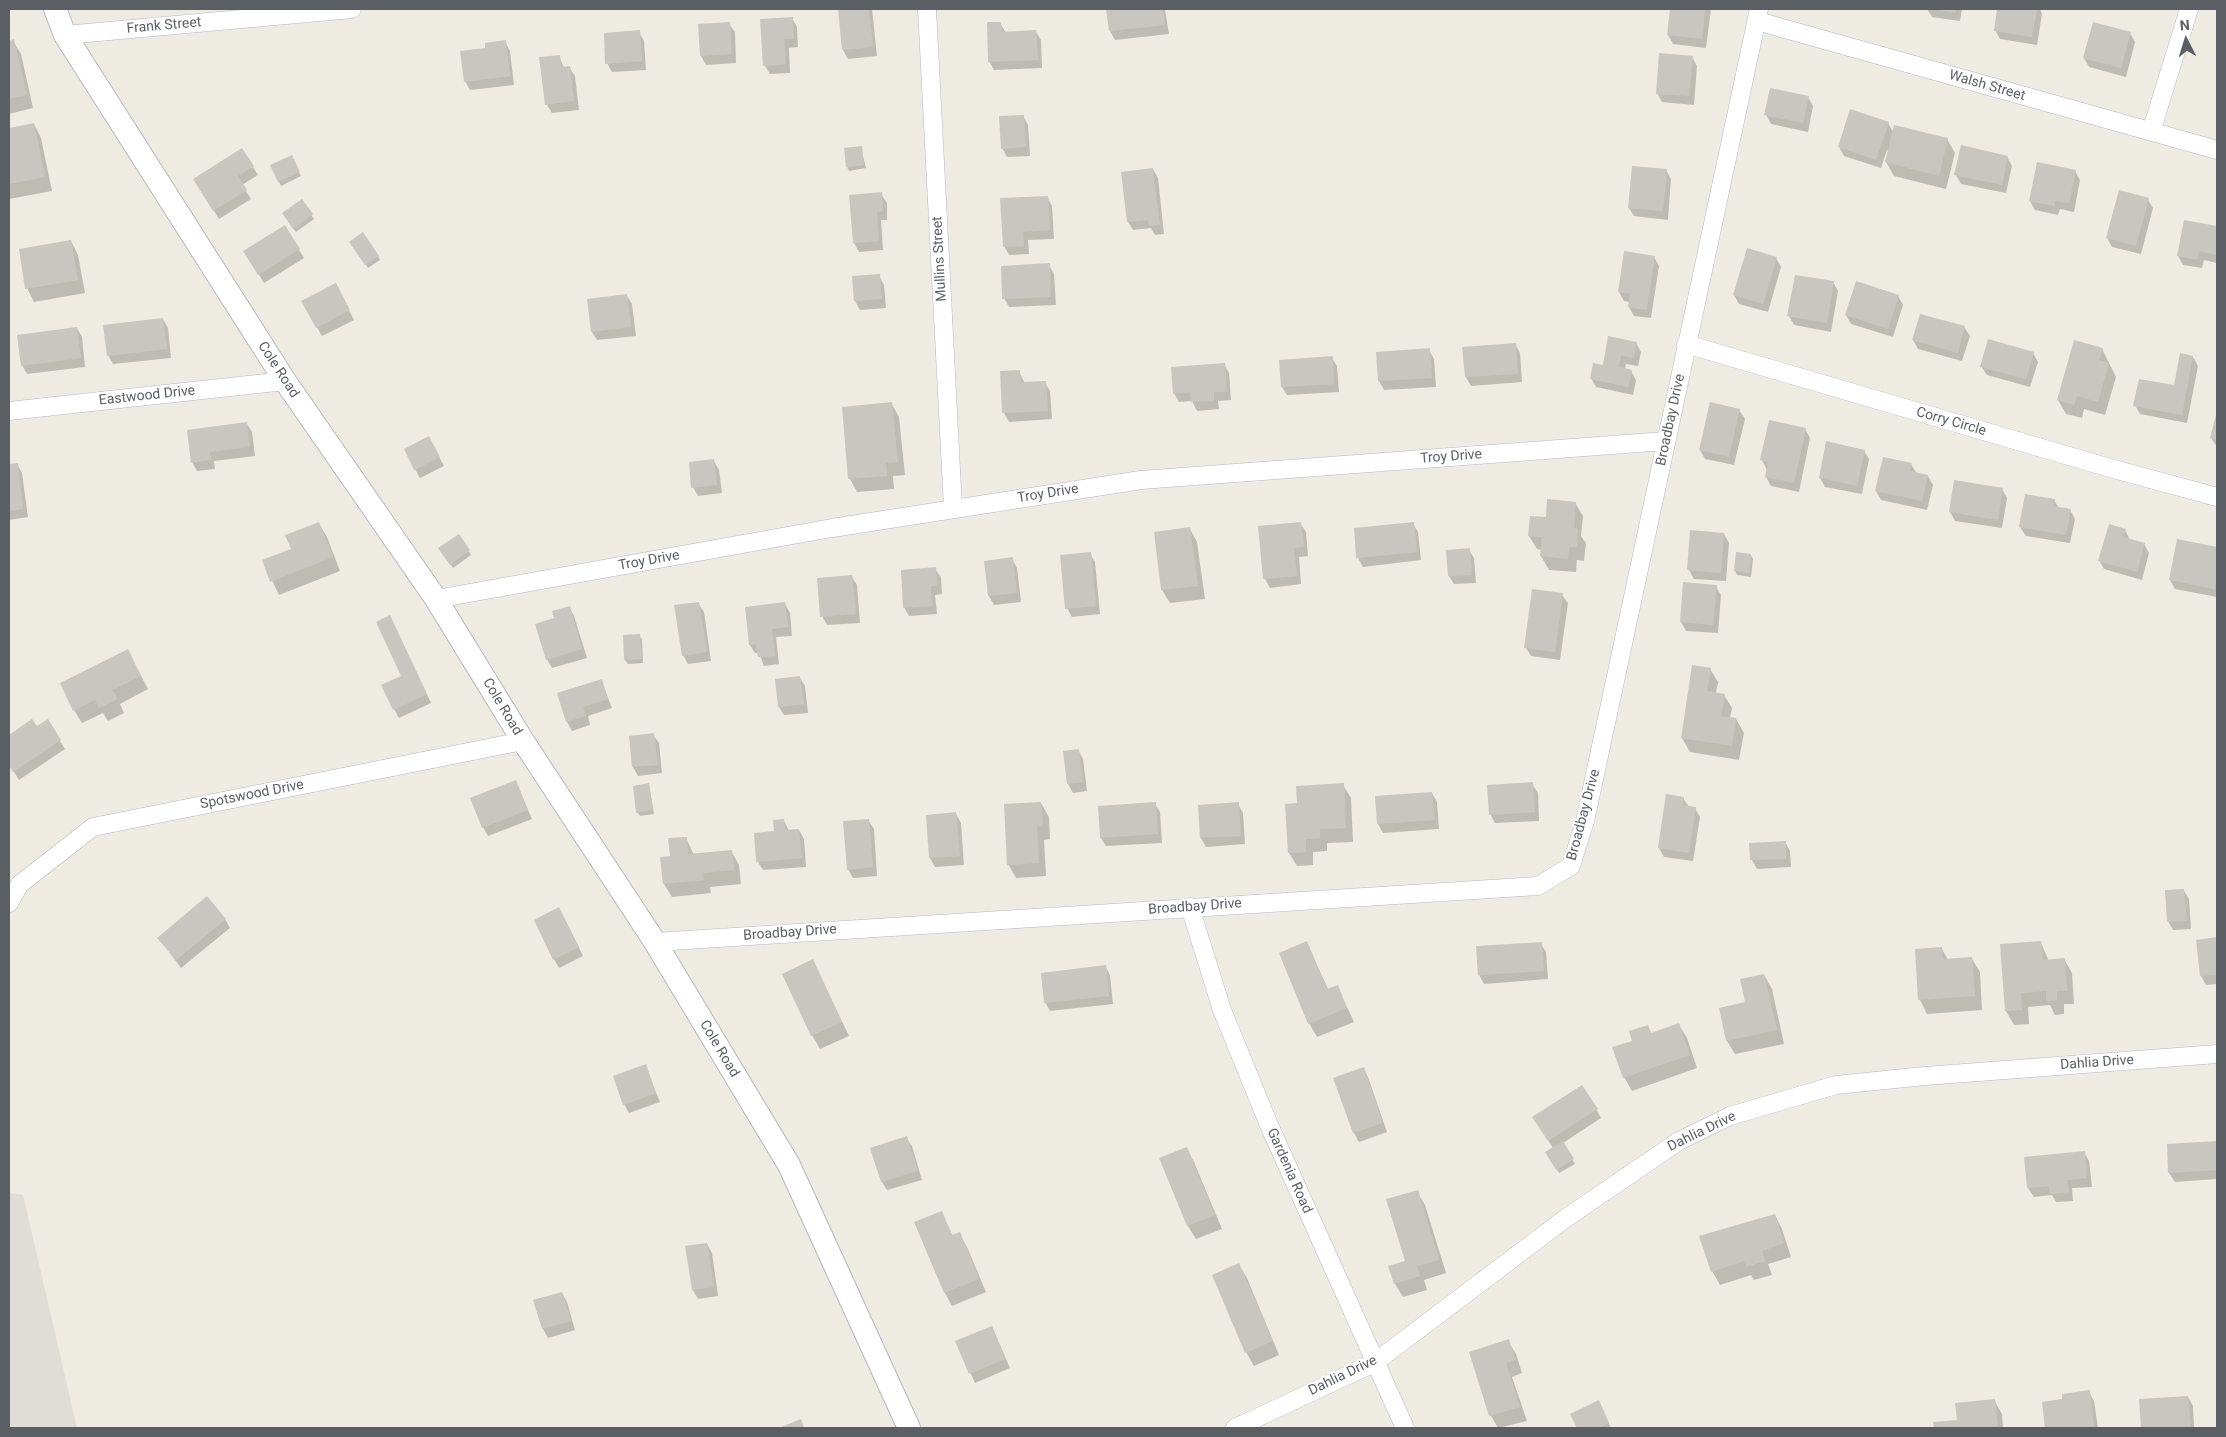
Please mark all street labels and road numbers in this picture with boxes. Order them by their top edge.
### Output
street label: Frank Street [126,14,202,38]
street label: Walsh Street [1947,67,2027,105]
street label: Mullins Street [929,216,951,302]
street label: Cole Road [254,339,302,401]
street label: Broadbay Drive [1653,372,1689,468]
street label: Eastwood Drive [98,383,196,409]
street label: Corry Circle [1914,404,1988,440]
street label: Troy Drive [1420,446,1482,468]
street label: Troy Drive [1016,481,1080,507]
street label: Troy Drive [617,547,681,575]
street label: Cole Road [478,675,526,739]
street label: Broadbay Drive [1564,768,1604,862]
street label: Spotswood Drive [199,777,305,813]
street label: Broadbay Drive [1148,895,1242,919]
street label: Broadbay Drive [743,921,837,945]
street label: Cole Road [695,1017,743,1081]
street label: Dahlia Drive [2060,1052,2134,1074]
street label: Dahlia Drive [1665,1108,1739,1156]
street label: Gardenia Road [1263,1126,1315,1216]
street label: Dahlia Drive [1306,1352,1380,1400]

